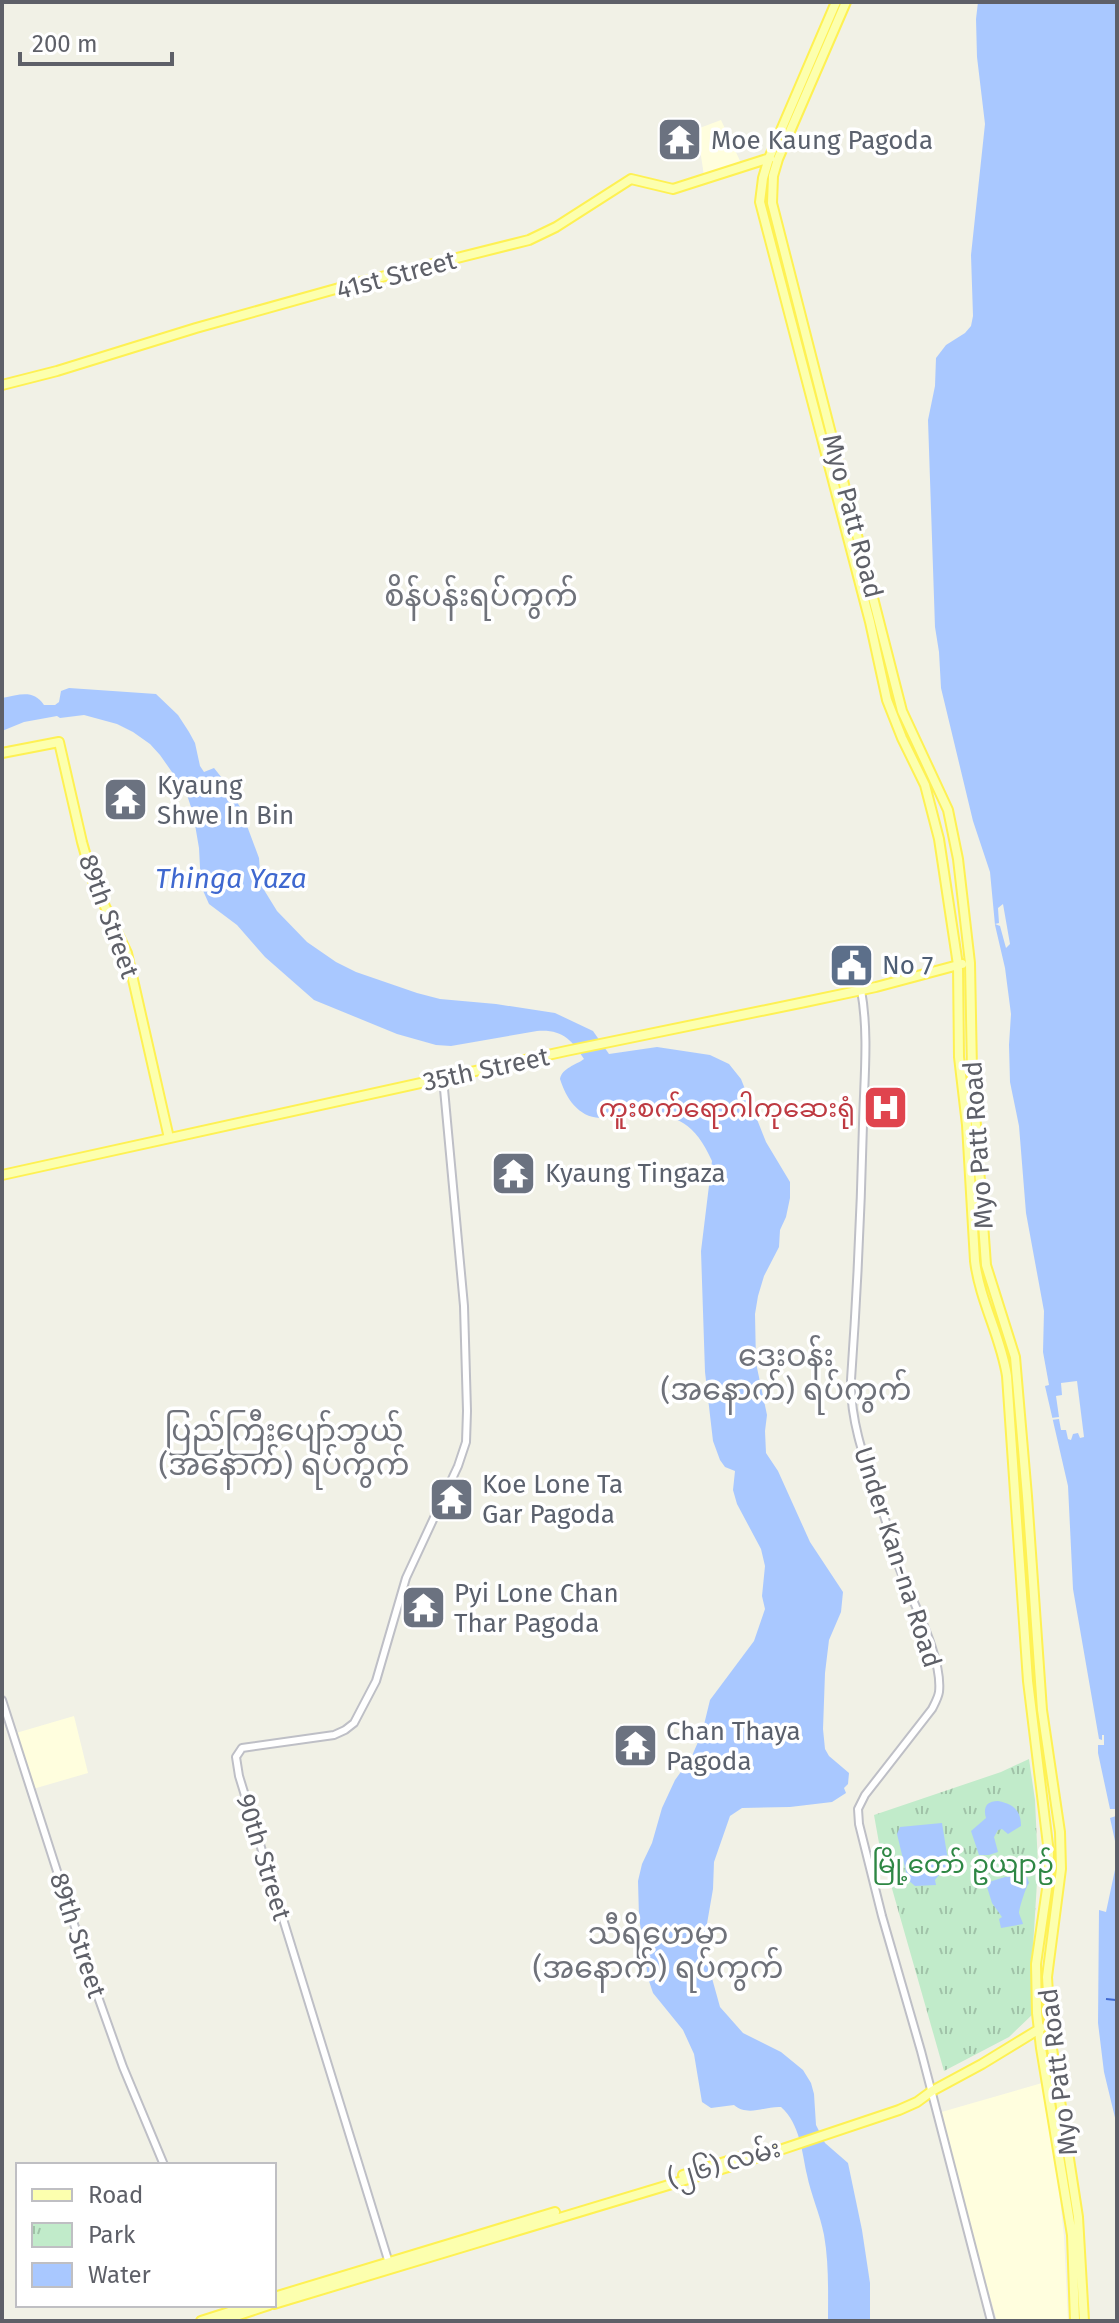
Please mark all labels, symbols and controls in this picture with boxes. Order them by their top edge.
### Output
scale bar [20,16,172,66]
text: 200 m [32,30,98,58]
temple icon: Moe Kaung Pagoda [656,116,704,164]
place label: Moe Kaung Pagoda [711,125,933,156]
street label: 41st Street [333,244,460,306]
street label: Myo Patt Road [816,431,889,601]
district label: စိန်ပန်းရပ်ကွက် [384,574,578,621]
place label: Kyaung Shwe In Bin [157,770,294,831]
temple icon: Kyaung Shwe In Bin [102,776,150,824]
street label: 89th Street [72,850,145,983]
water label: Thinga Yaza [155,862,307,895]
public building icon: No 7 [827,941,875,989]
place label: No 7 [882,950,933,981]
street label: 35th Street [420,1041,552,1098]
street label: Myo Patt Road [957,1060,1000,1230]
hospital icon: ကူးစက်ရောဂါကုဆေးရုံ [862,1084,910,1132]
place label: ကူးစက်ရောဂါကုဆေးရုံ [599,1091,855,1129]
temple icon: Kyaung Tingaza [490,1149,538,1197]
place label: Kyaung Tingaza [545,1158,726,1189]
district label: ဒေးဝန်း (အနောက်) ရပ်ကွက် [661,1334,911,1415]
district label: ပြည်ကြီးပျော်ဘွယ် (အနောက်) ရပ်ကွက် [159,1409,409,1490]
street label: Under Kan-na Road [847,1443,948,1671]
place label: Koe Lone Ta Gar Pagoda [482,1469,623,1530]
temple icon: Koe Lone Ta Gar Pagoda [427,1475,475,1523]
place label: Pyi Lone Chan Thar Pagoda [454,1578,619,1639]
temple icon: Pyi Lone Chan Thar Pagoda [399,1584,447,1632]
place label: Chan Thaya Pagoda [666,1716,801,1777]
temple icon: Chan Thaya Pagoda [611,1722,659,1770]
street label: 90th Street [230,1790,298,1925]
park label: မြို့တော် ဥယျာဥ် [872,1847,1054,1885]
street label: 89th Street [43,1869,112,2002]
district label: သီရိဟေမာ (အနောက်) ရပ်ကွက် [533,1912,783,1993]
street label: Myo Patt Road [1033,1986,1084,2157]
street label: (၂၆) လမ်း [664,2131,785,2199]
legend [16,2163,276,2307]
text: Road [88,2181,143,2209]
text: Park [88,2221,136,2249]
text: Water [88,2261,152,2289]

